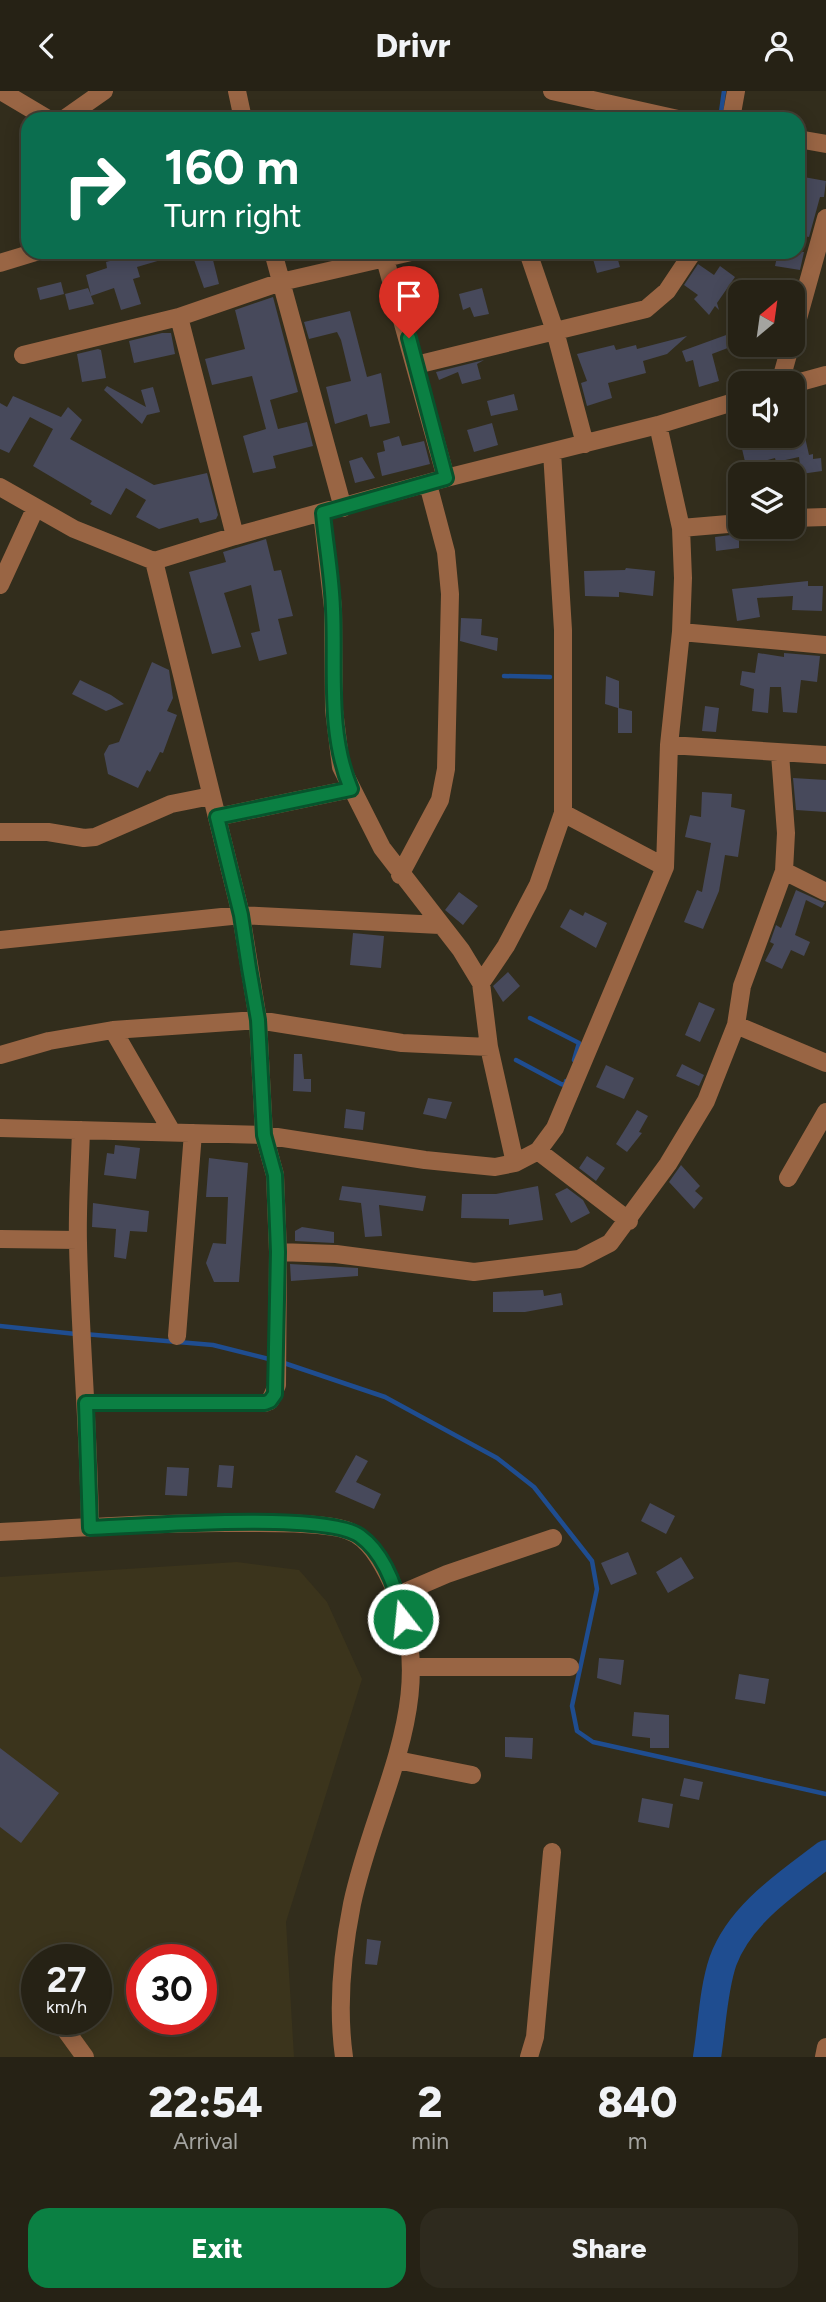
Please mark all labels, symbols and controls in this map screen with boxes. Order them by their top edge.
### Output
icon: back [28,27,66,65]
text: Drivr [375,27,451,65]
icon: person [760,27,798,65]
text: 160 m [164,137,299,196]
icon: right [49,140,140,231]
text: Turn right [164,197,302,235]
pin [379,266,439,338]
icon: arrive [390,277,428,315]
north arrow [728,280,805,357]
map controls [728,280,805,539]
button: sound [728,371,805,448]
button: layers [728,462,805,539]
position arrow [366,1582,440,1656]
speed limit sign: 30 [126,1944,217,2035]
text: 27 [47,1959,86,2001]
text: km/h [46,1996,87,2018]
text: 22:54 [148,2077,263,2128]
text: 2 [418,2077,443,2128]
text: 840 [598,2077,677,2128]
text: Arrival [173,2127,238,2155]
text: min [411,2127,449,2155]
text: m [628,2127,647,2155]
button: Exit [28,2208,406,2288]
button: Share [420,2208,798,2288]

